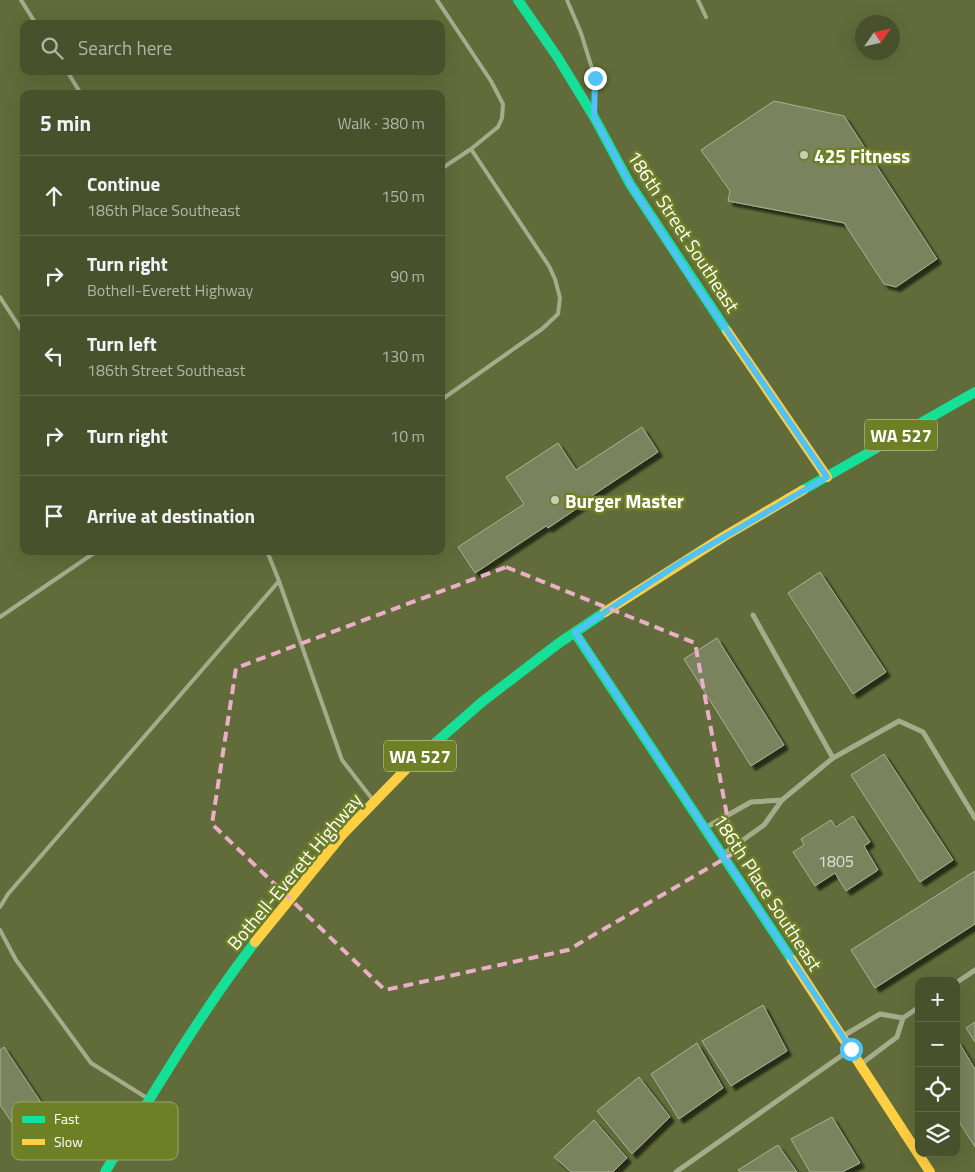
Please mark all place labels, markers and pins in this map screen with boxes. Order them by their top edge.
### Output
place label: 425 Fitness [814,141,910,170]
marker: 425 Fitness [798,149,810,161]
place label: Burger Master [565,486,684,515]
marker: Burger Master [549,494,561,506]

